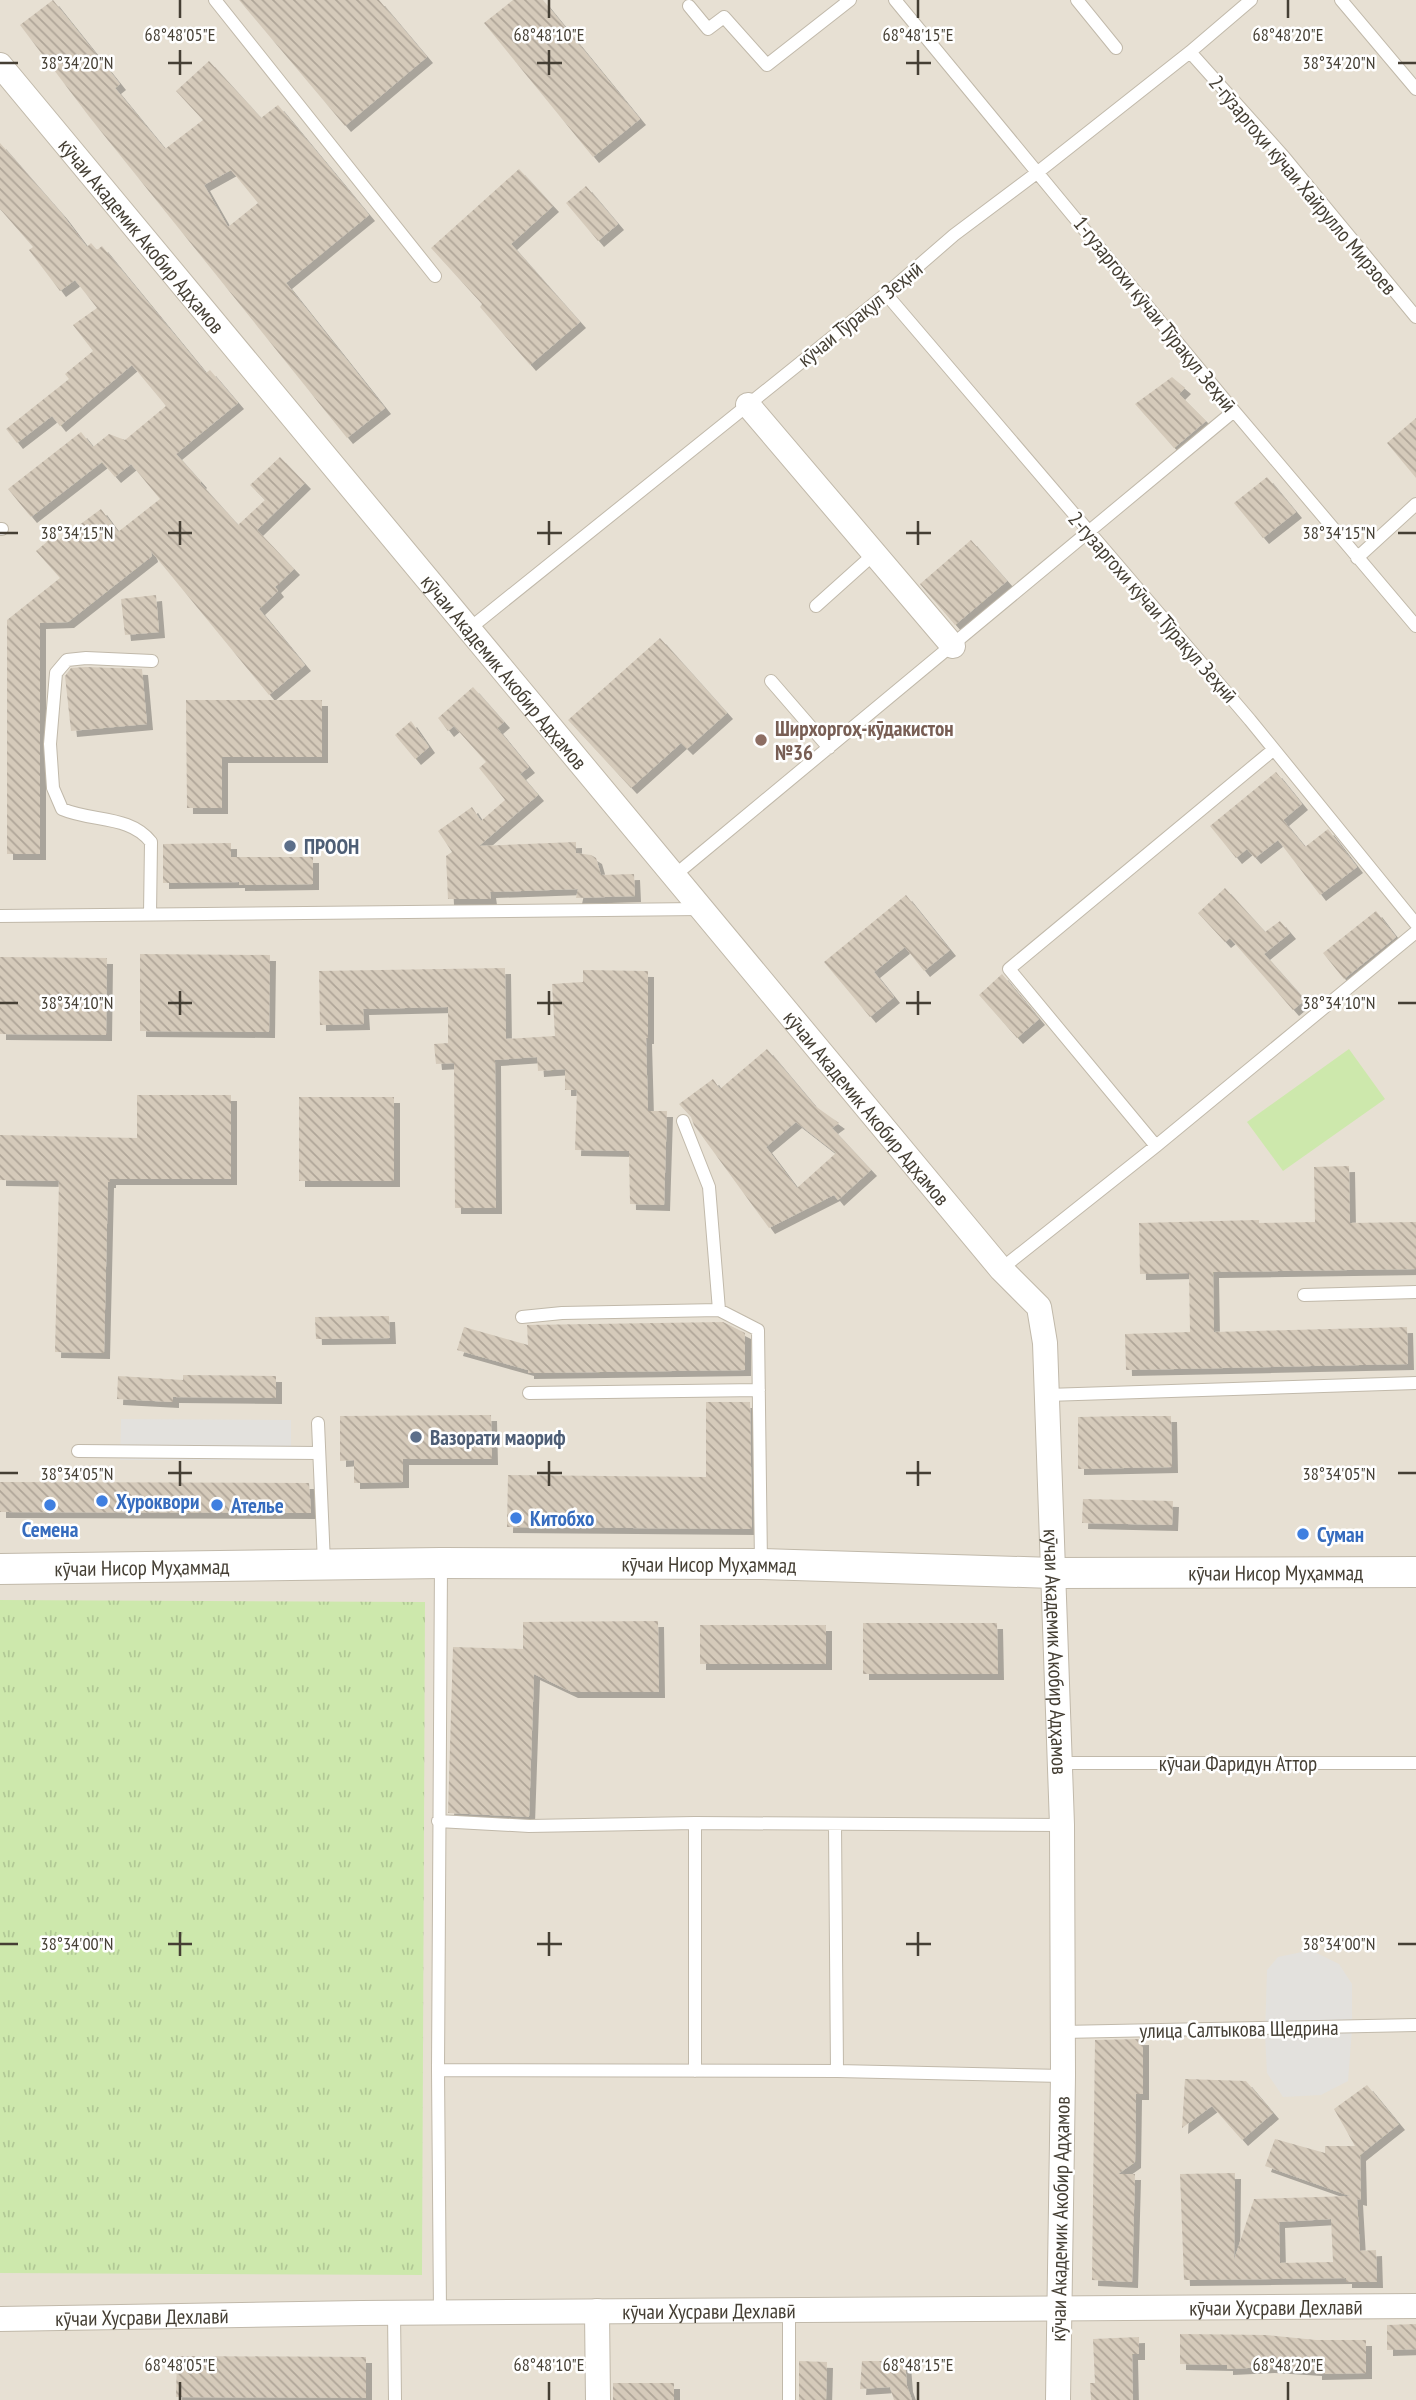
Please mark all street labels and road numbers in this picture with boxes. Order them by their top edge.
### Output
street label: 2-гӯзаргоҳи кӯчаи Хайрулло Мирзоев [1203,70,1403,300]
street label: кӯчаи Академик Акобир Адҳамов [53,133,231,339]
street label: 1-гузаргохи кӯчаи Тӯрақул Зеҳнӣ [1068,210,1242,418]
street label: кӯчаи Тӯрақул Зеҳнӣ [792,255,928,373]
street label: 2-гузаргохи кӯчаи Тӯрақул Зеҳнӣ [1063,506,1243,708]
street label: кӯчаи Академик Акобир Адҳамов [415,569,593,775]
street label: кӯчаи Академик Акобир Адҳамов [778,1005,956,1211]
street label: кӯчаи Академик Акобир Адҳамов [1038,1529,1074,1775]
street label: кӯчаи Нисор Муҳаммад [621,1550,797,1579]
street label: кӯчаи Нисор Муҳаммад [54,1552,230,1582]
street label: кӯчаи Нисор Муҳаммад [1188,1559,1363,1586]
street label: кӯчаи Фаридун Аттор [1159,1750,1317,1777]
street label: улица Салтыкова Щедрина [1139,2014,1339,2044]
street label: кӯчаи Академик Акобир Адҳамов [1044,2096,1076,2342]
street label: кӯчаи Хусрави Дехлавӣ [1189,2293,1363,2321]
street label: кӯчаи Хусрави Дехлавӣ [622,2297,796,2325]
street label: кӯчаи Хусрави Дехлавӣ [55,2302,229,2332]

